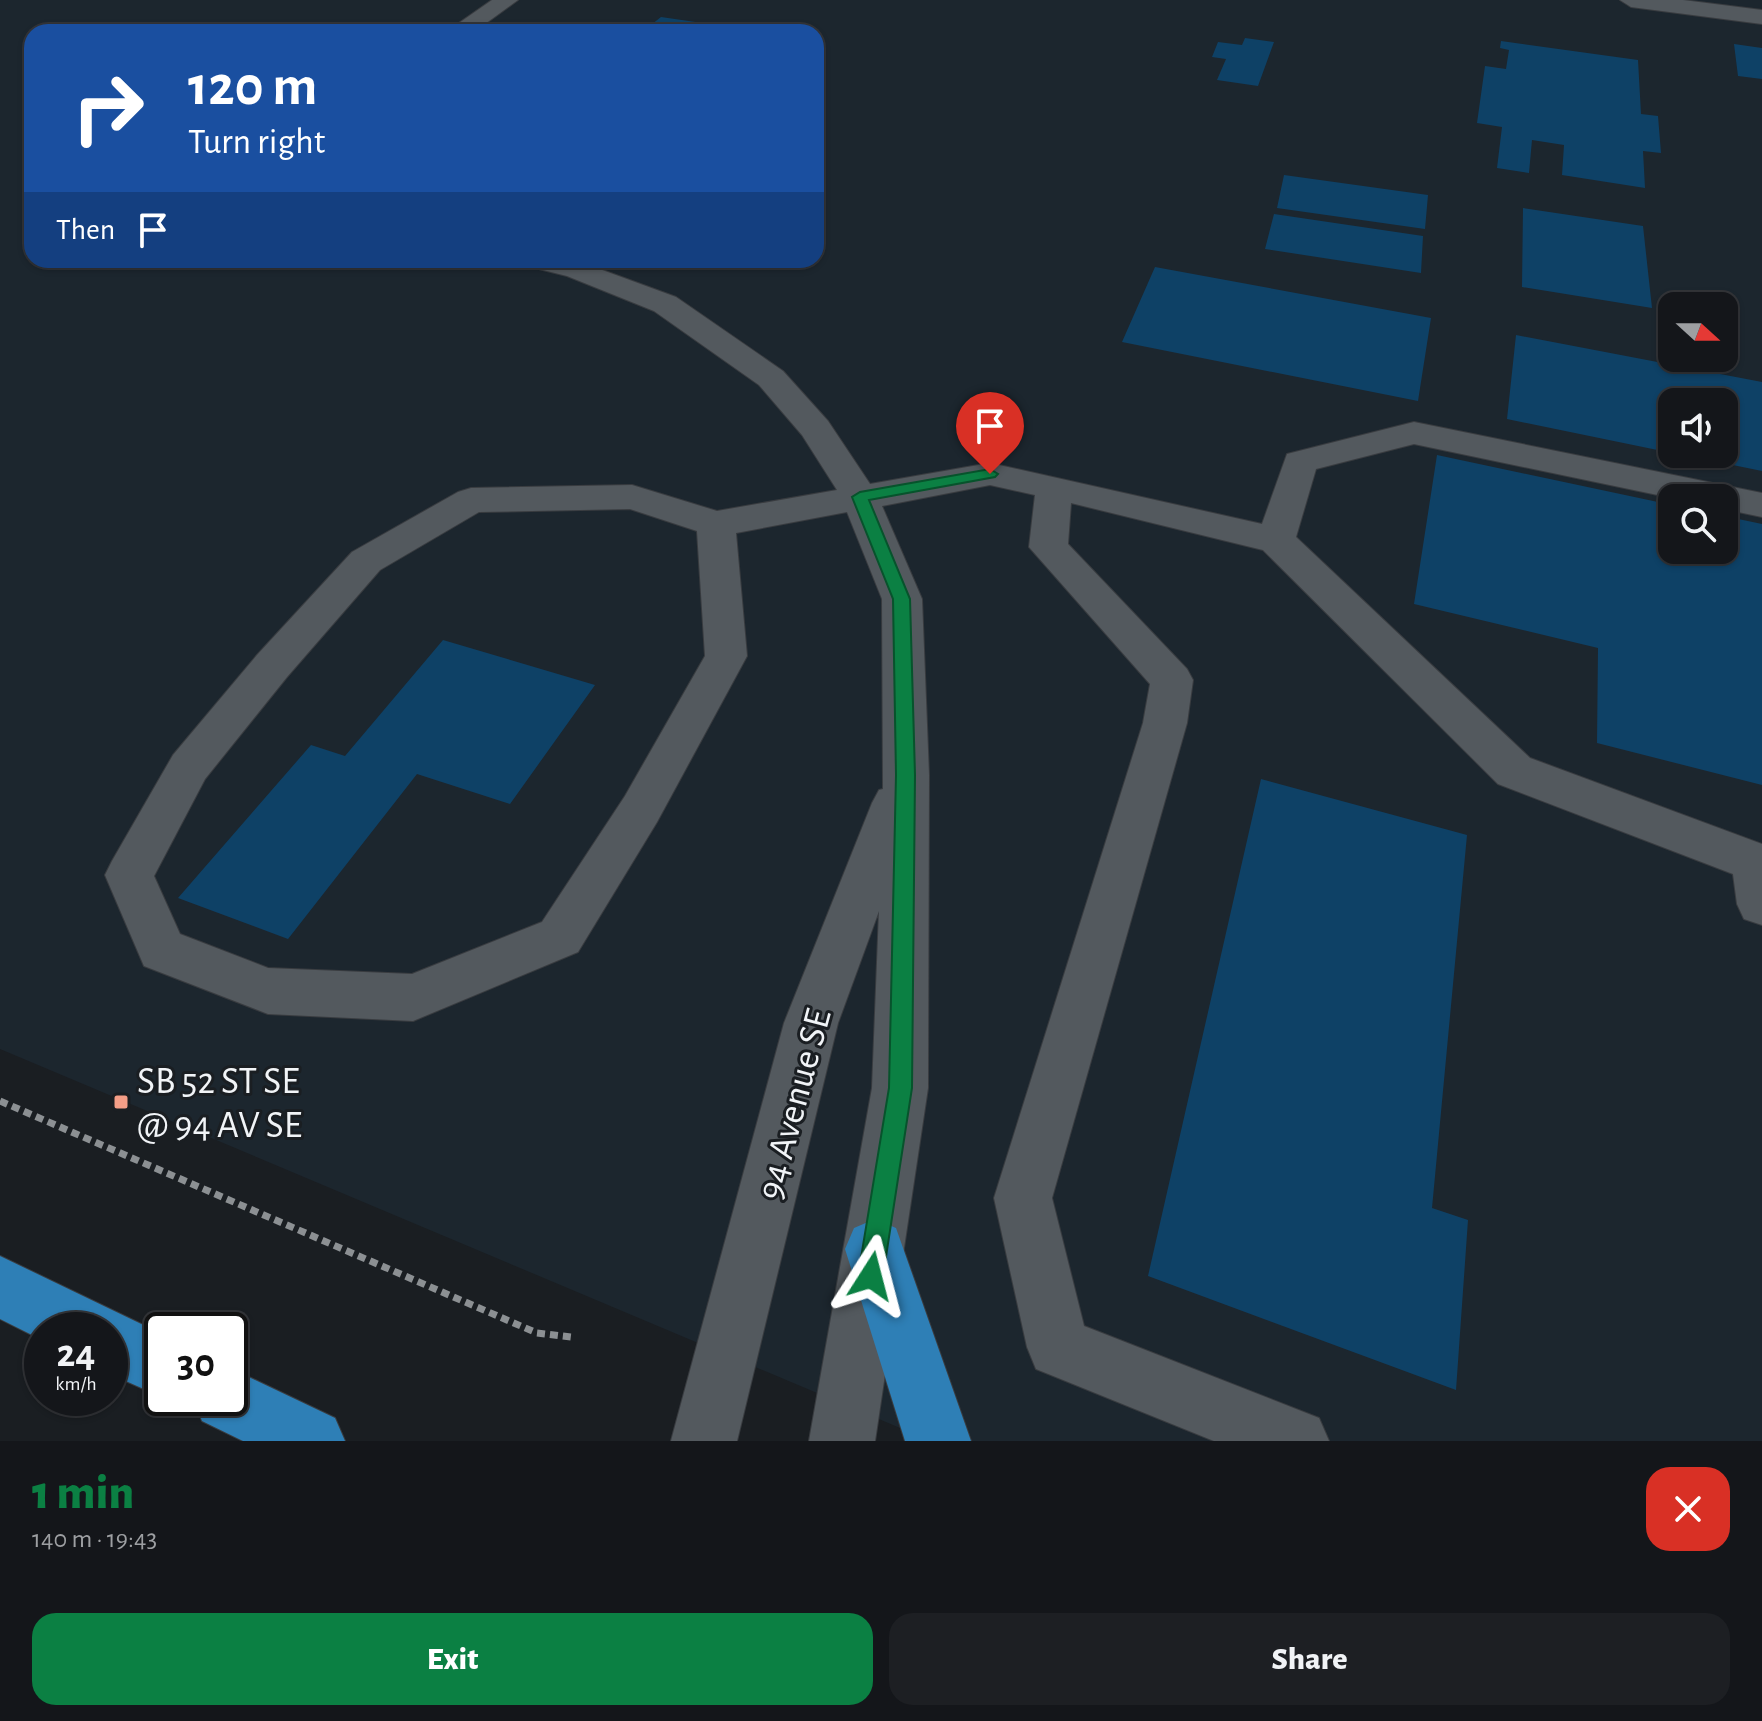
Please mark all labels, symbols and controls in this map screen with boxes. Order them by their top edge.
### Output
icon: right [56,56,160,160]
text: 120 m [188,59,317,115]
text: Turn right [188,124,325,160]
icon: arrive [131,208,175,252]
text: Then [56,215,115,245]
north arrow [1658,292,1738,372]
map controls [1658,292,1738,564]
button: sound [1658,388,1738,468]
pin [956,392,1024,474]
icon: arrive [968,404,1012,448]
button: search [1658,484,1738,564]
street label: 94 Avenue SE [751,1005,839,1204]
place label: SB 52 ST SE @ 94 AV SE [137,1063,302,1145]
marker: SB 52 ST SE @ 94 AV SE [112,1093,130,1111]
position arrow [829,1234,913,1318]
speed limit sign: 30 [144,1312,248,1416]
text: 24 [57,1334,95,1374]
text: km/h [55,1374,97,1394]
button: close [1646,1467,1730,1551]
text: 1 min [32,1470,134,1518]
text: 140 m · 19:43 [32,1526,157,1552]
button: Exit [32,1613,873,1705]
button: Share [889,1613,1730,1705]

